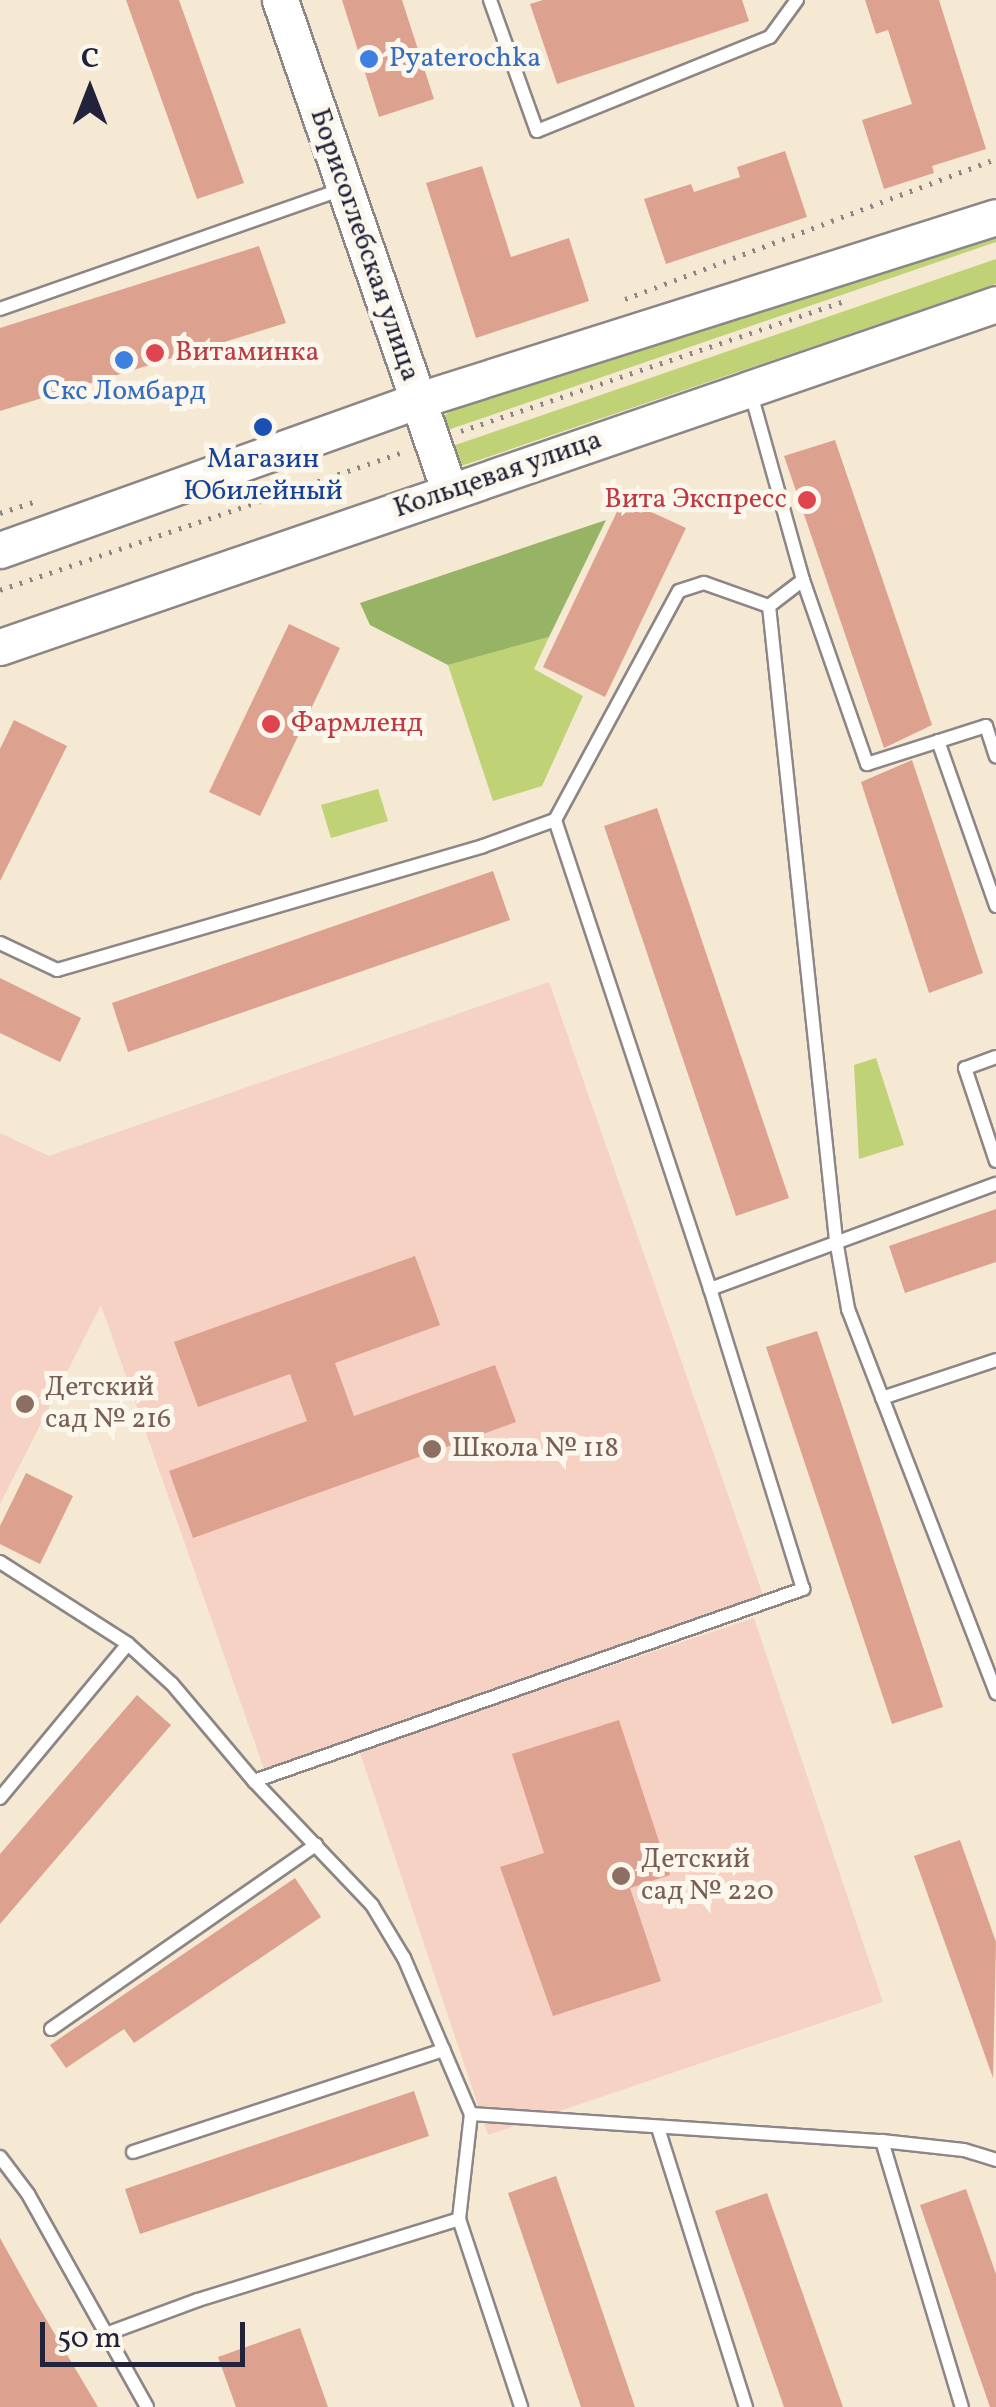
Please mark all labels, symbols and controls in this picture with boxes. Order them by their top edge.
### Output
north arrow [40,40,140,140]
text: С [81,40,99,79]
place label: Pyaterochka [389,42,541,76]
marker: Pyaterochka [358,48,380,70]
street label: Борисоглебская улица [301,104,427,386]
place label: Витаминка [175,336,319,370]
marker: Витаминка [144,342,166,364]
marker: Скс Ломбард [113,349,135,371]
place label: Скс Ломбард [42,375,206,409]
marker: Магазин Юбилейный [252,416,274,438]
street label: Кольцевая улица [389,424,607,526]
place label: Магазин Юбилейный [183,443,343,509]
place label: Вита Экспресс [604,483,787,517]
marker: Вита Экспресс [796,489,818,511]
place label: Фармленд [291,707,423,741]
marker: Фармленд [260,713,282,735]
place label: Детский сад № 216 [45,1371,171,1437]
marker: Детский сад № 216 [14,1393,36,1415]
place label: Школа № 118 [452,1432,619,1466]
marker: Школа № 118 [421,1438,443,1460]
place label: Детский сад № 220 [641,1843,774,1909]
marker: Детский сад № 220 [610,1865,632,1887]
scale bar [45,2302,250,2364]
text: 50 m [57,2318,121,2360]

